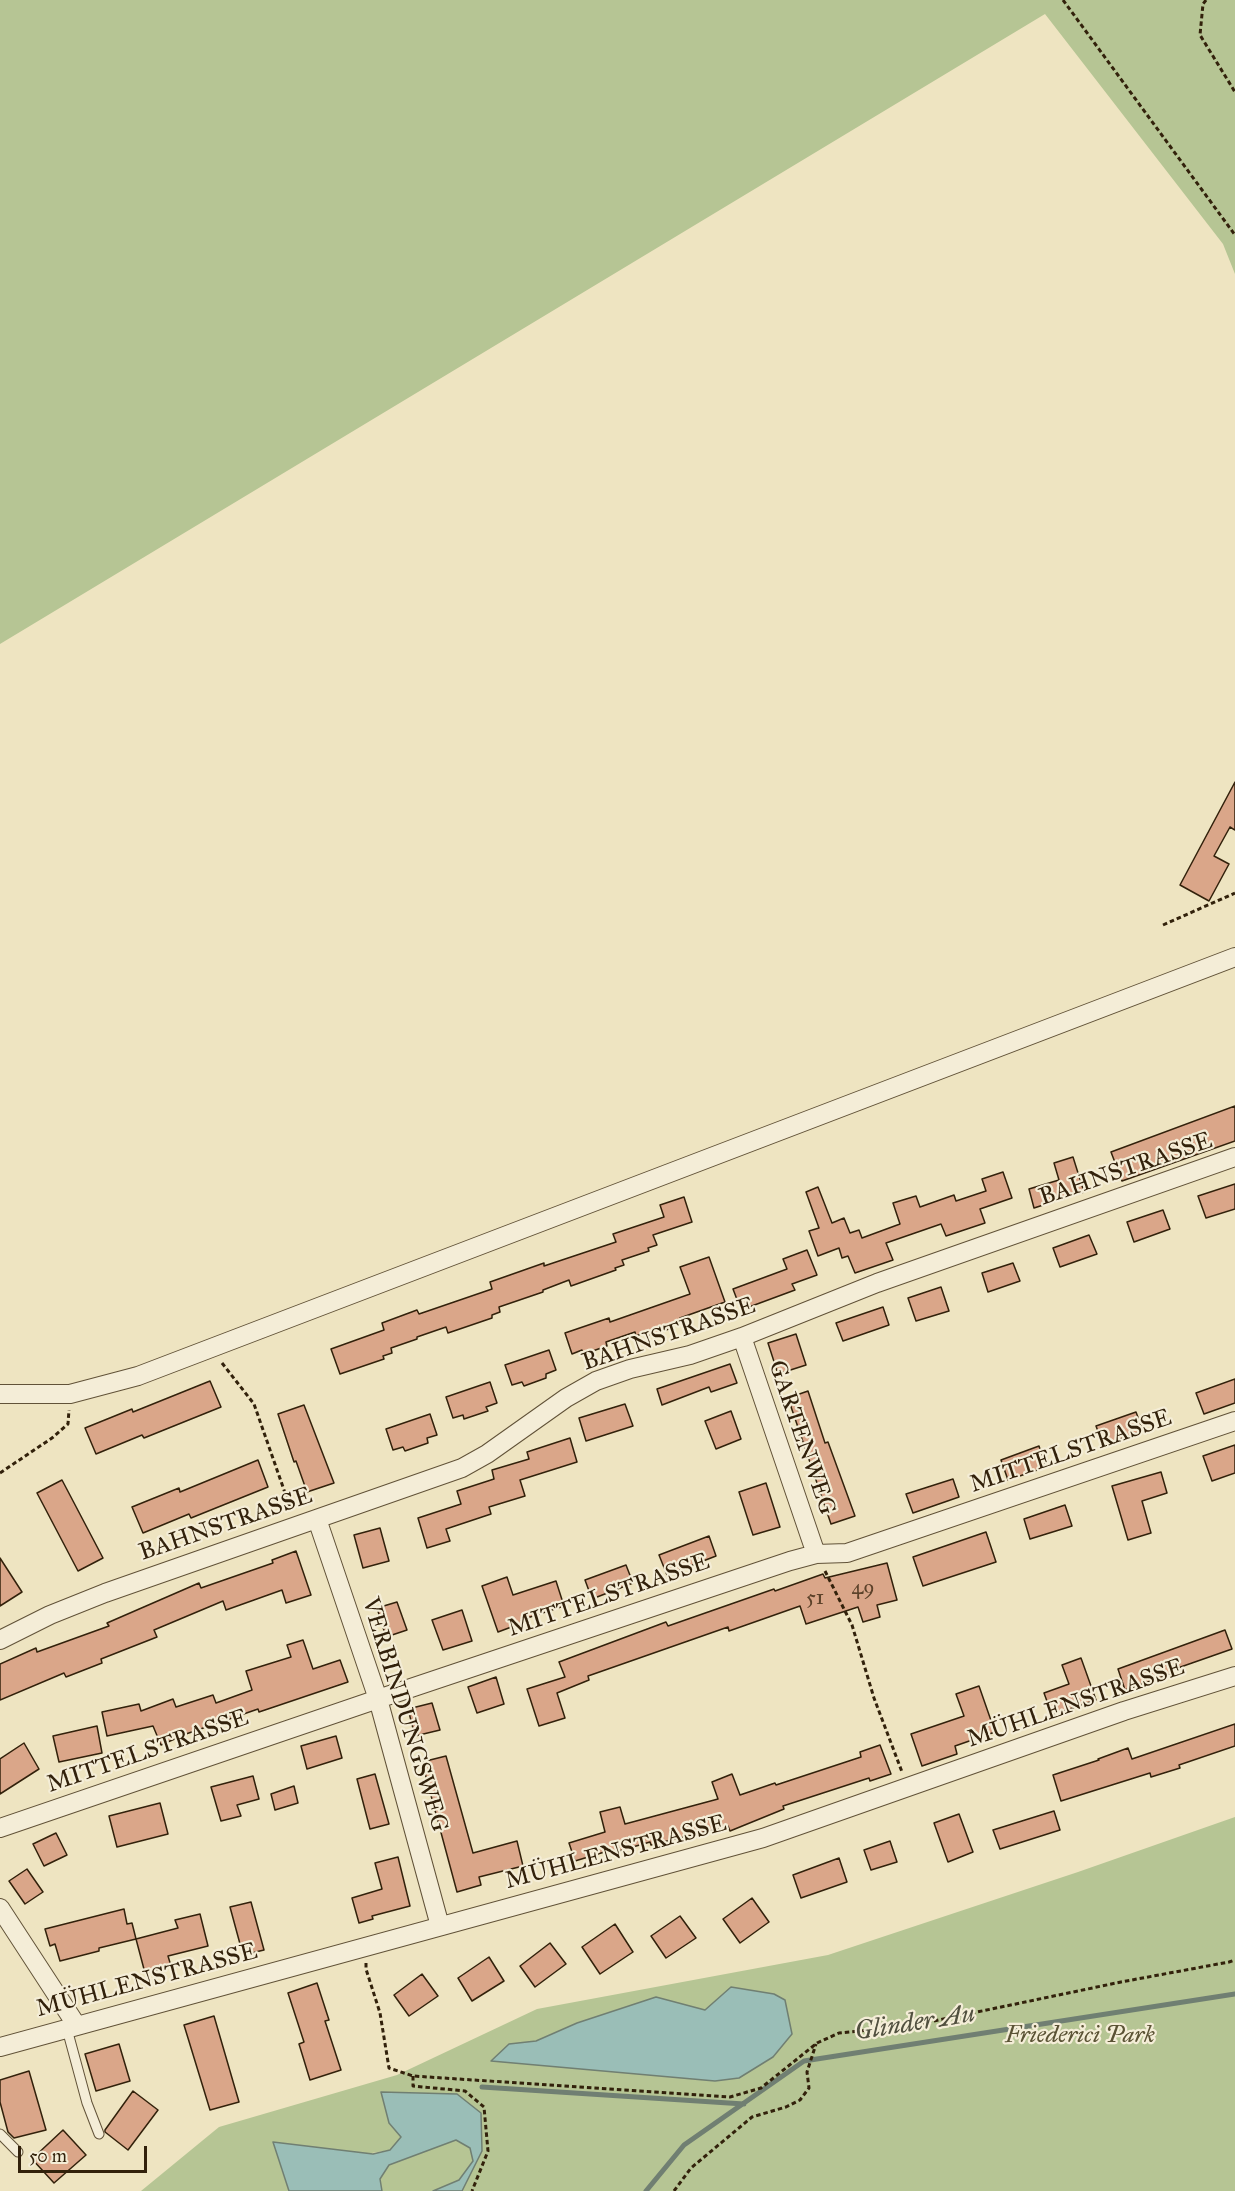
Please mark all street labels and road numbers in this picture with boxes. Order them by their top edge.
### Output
street label: BAHNSTRASSE [1036,1127,1216,1213]
street label: BAHNSTRASSE [579,1292,759,1378]
street label: GARTENWEG [761,1357,841,1519]
street label: MITTELSTRASSE [966,1404,1176,1500]
street label: BAHNSTRASSE [136,1482,316,1568]
street label: MITTELSTRASSE [504,1548,714,1644]
street label: VERBINDUNGSWEG [355,1594,453,1836]
street label: MÜHLENSTRASSE [964,1653,1188,1755]
street label: MITTELSTRASSE [43,1704,253,1800]
street label: MÜHLENSTRASSE [502,1810,730,1896]
street label: MÜHLENSTRASSE [33,1938,261,2024]

